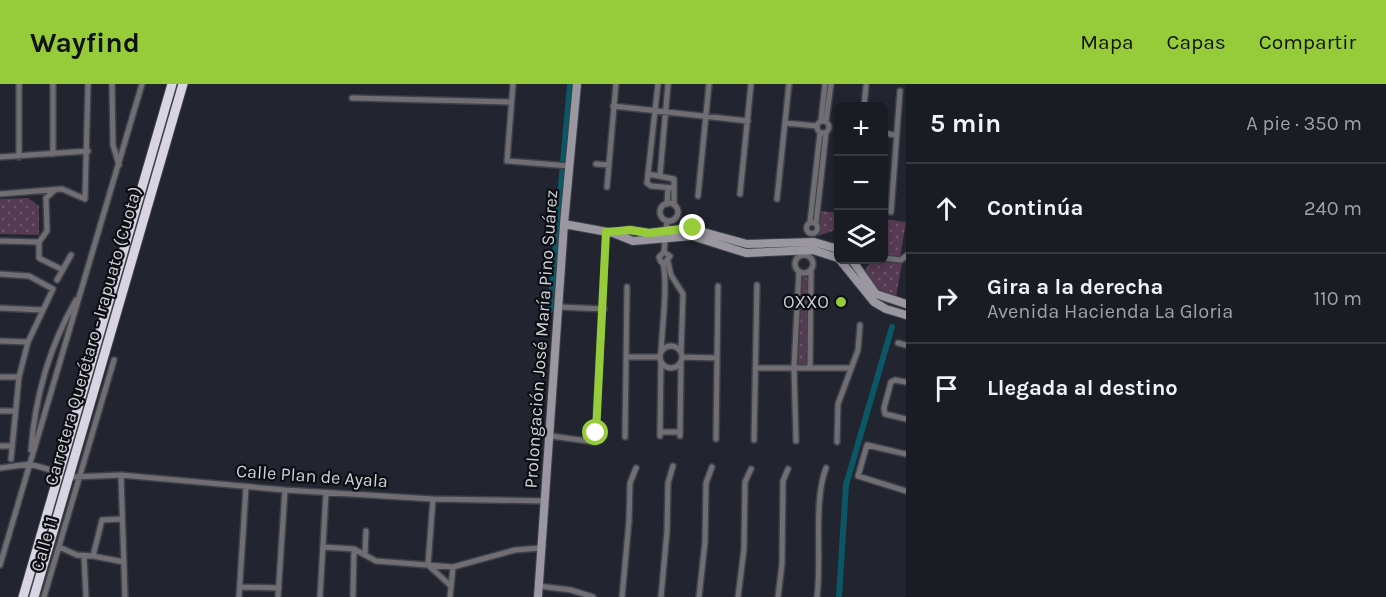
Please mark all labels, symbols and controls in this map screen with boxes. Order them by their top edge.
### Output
text: Wayfind [30,26,140,59]
text: Mapa [1080,30,1134,54]
text: Capas [1167,30,1226,54]
text: Compartir [1259,30,1356,54]
map controls [834,102,888,264]
button: + [834,102,888,156]
text: 5 min [930,108,1001,139]
text: A pie · 350 m [1246,112,1362,135]
button: − [834,156,888,210]
street label: Carretera Querétaro - Irapuato (Cuota) [40,184,146,488]
street label: Prolongación José María Pino Suárez [520,189,562,489]
icon: ahead [930,192,963,225]
text: Continúa [987,195,1083,221]
text: 240 m [1304,197,1362,220]
button: layers [834,210,888,264]
route end [679,214,705,240]
text: Gira a la derecha [987,274,1163,300]
icon: right [930,282,963,315]
text: 110 m [1313,287,1362,310]
place label: OXXO [783,291,829,313]
marker: OXXO [834,295,848,309]
text: Avenida Hacienda La Gloria [987,300,1233,323]
icon: arrive [930,372,963,405]
text: Llegada al destino [987,375,1178,401]
route start [582,419,608,445]
street label: Calle Plan de Ayala [235,460,389,492]
street label: Calle 11 [26,514,62,574]

